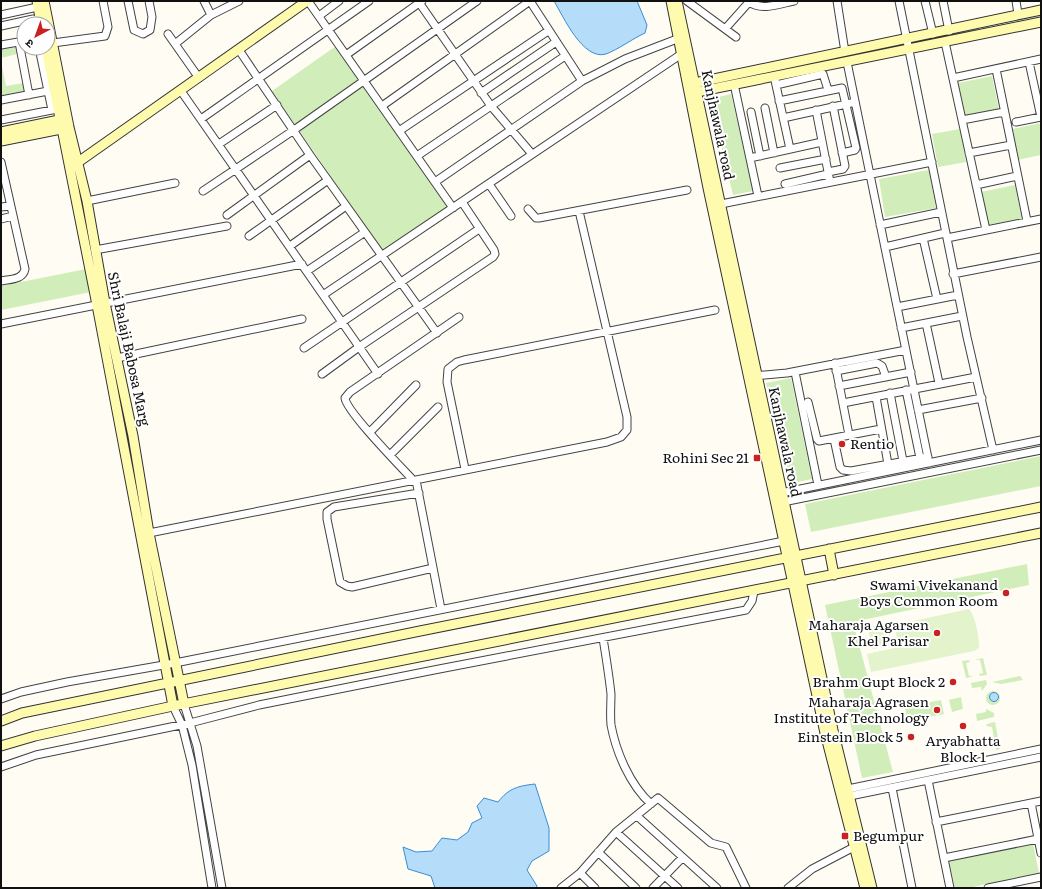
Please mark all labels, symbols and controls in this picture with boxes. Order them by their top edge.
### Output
north arrow [16,16,56,56]
text: उ [21,36,36,52]
street label: Kanjhawala road [698,68,741,182]
street label: Shri Balaji Babosa Marg [104,270,156,428]
street label: Kanjhawala road [765,385,808,499]
place label: Rentio [850,433,894,453]
marker: Rentio [837,439,847,449]
place label: Rohini Sec 21 [662,447,749,467]
marker: Rohini Sec 21 [752,453,762,463]
place label: Swami Vivekanand Boys Common Room [859,574,998,610]
marker: Swami Vivekanand Boys Common Room [1001,588,1011,598]
place label: Maharaja Agarsen Khel Parisar [808,614,929,650]
marker: Maharaja Agarsen Khel Parisar [932,628,942,638]
place label: Brahm Gupt Block 2 [813,671,945,691]
marker: Brahm Gupt Block 2 [948,677,958,687]
place label: Maharaja Agrasen Institute of Technology [774,691,930,727]
marker: Maharaja Agrasen Institute of Technology [932,705,942,715]
marker: Aryabhatta Block 1 [958,721,968,731]
place label: Einstein Block 5 [797,726,903,746]
place label: Aryabhatta Block 1 [925,730,1001,766]
marker: Einstein Block 5 [906,732,916,742]
place label: Begumpur [853,825,924,845]
marker: Begumpur [840,831,850,841]

